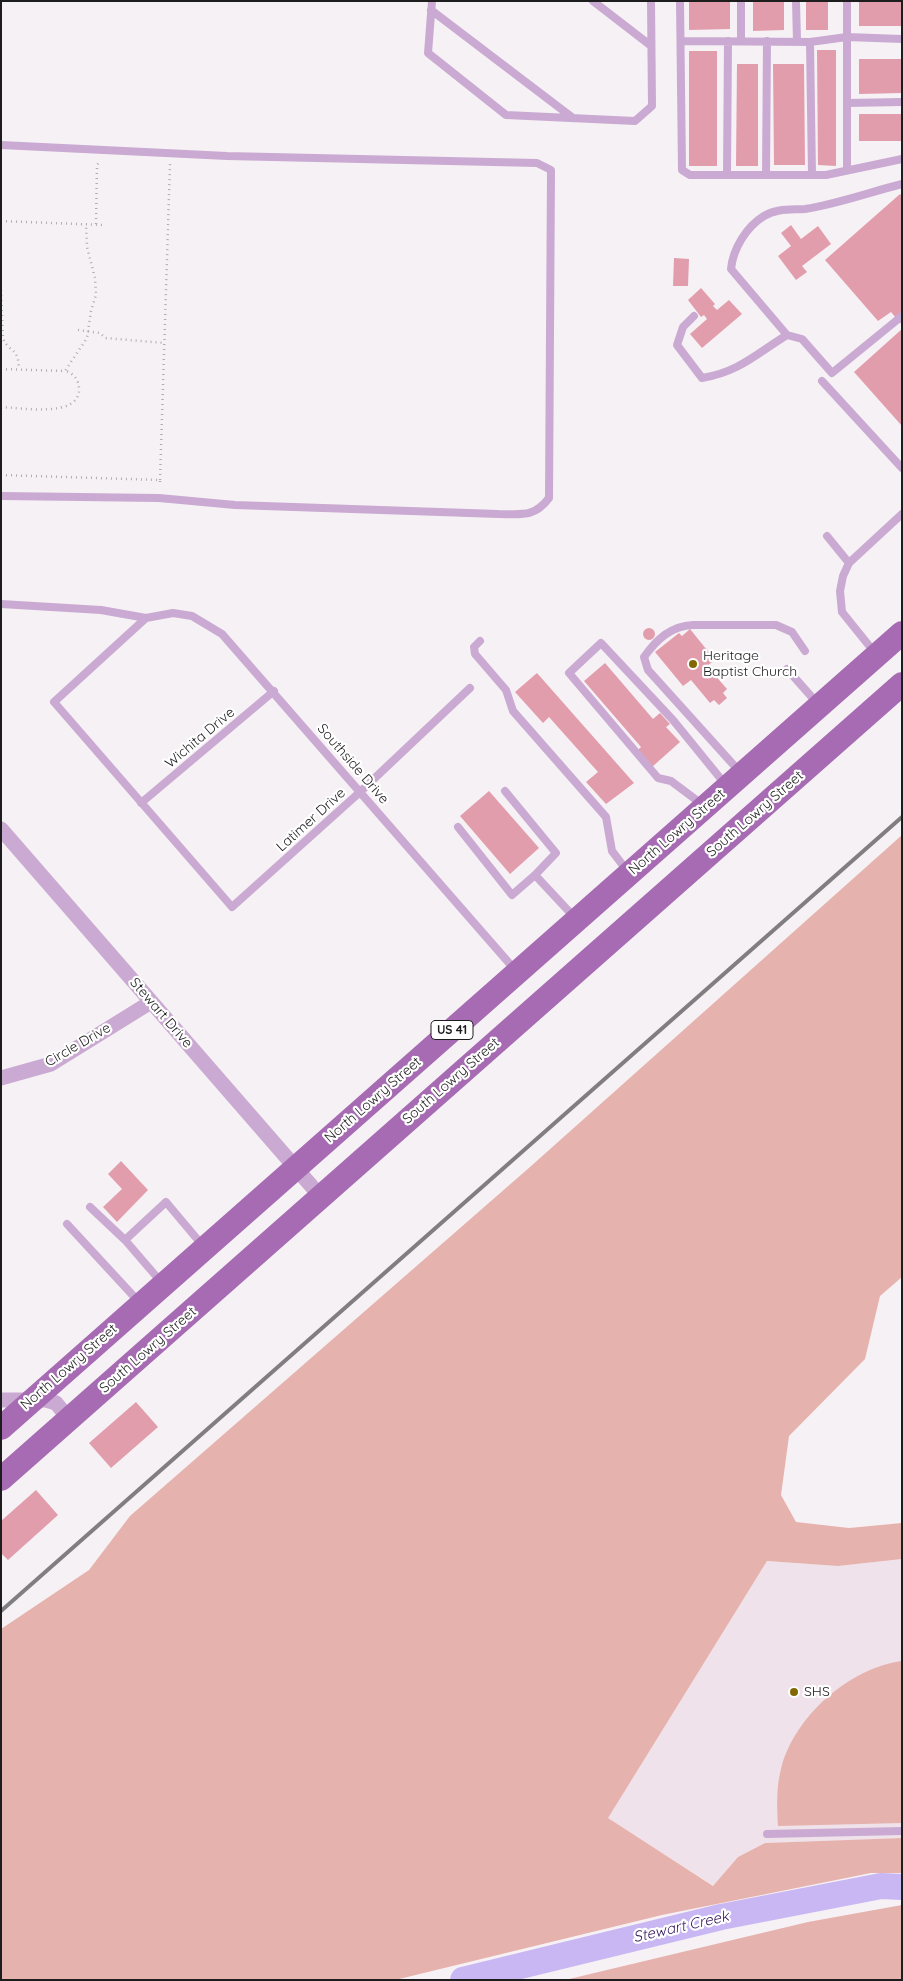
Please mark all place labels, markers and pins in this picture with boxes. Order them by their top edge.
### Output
place label: Heritage Baptist Church [703,648,797,680]
marker: Heritage Baptist Church [687,658,699,670]
place label: SHS [804,1684,830,1700]
marker: SHS [788,1686,800,1698]

